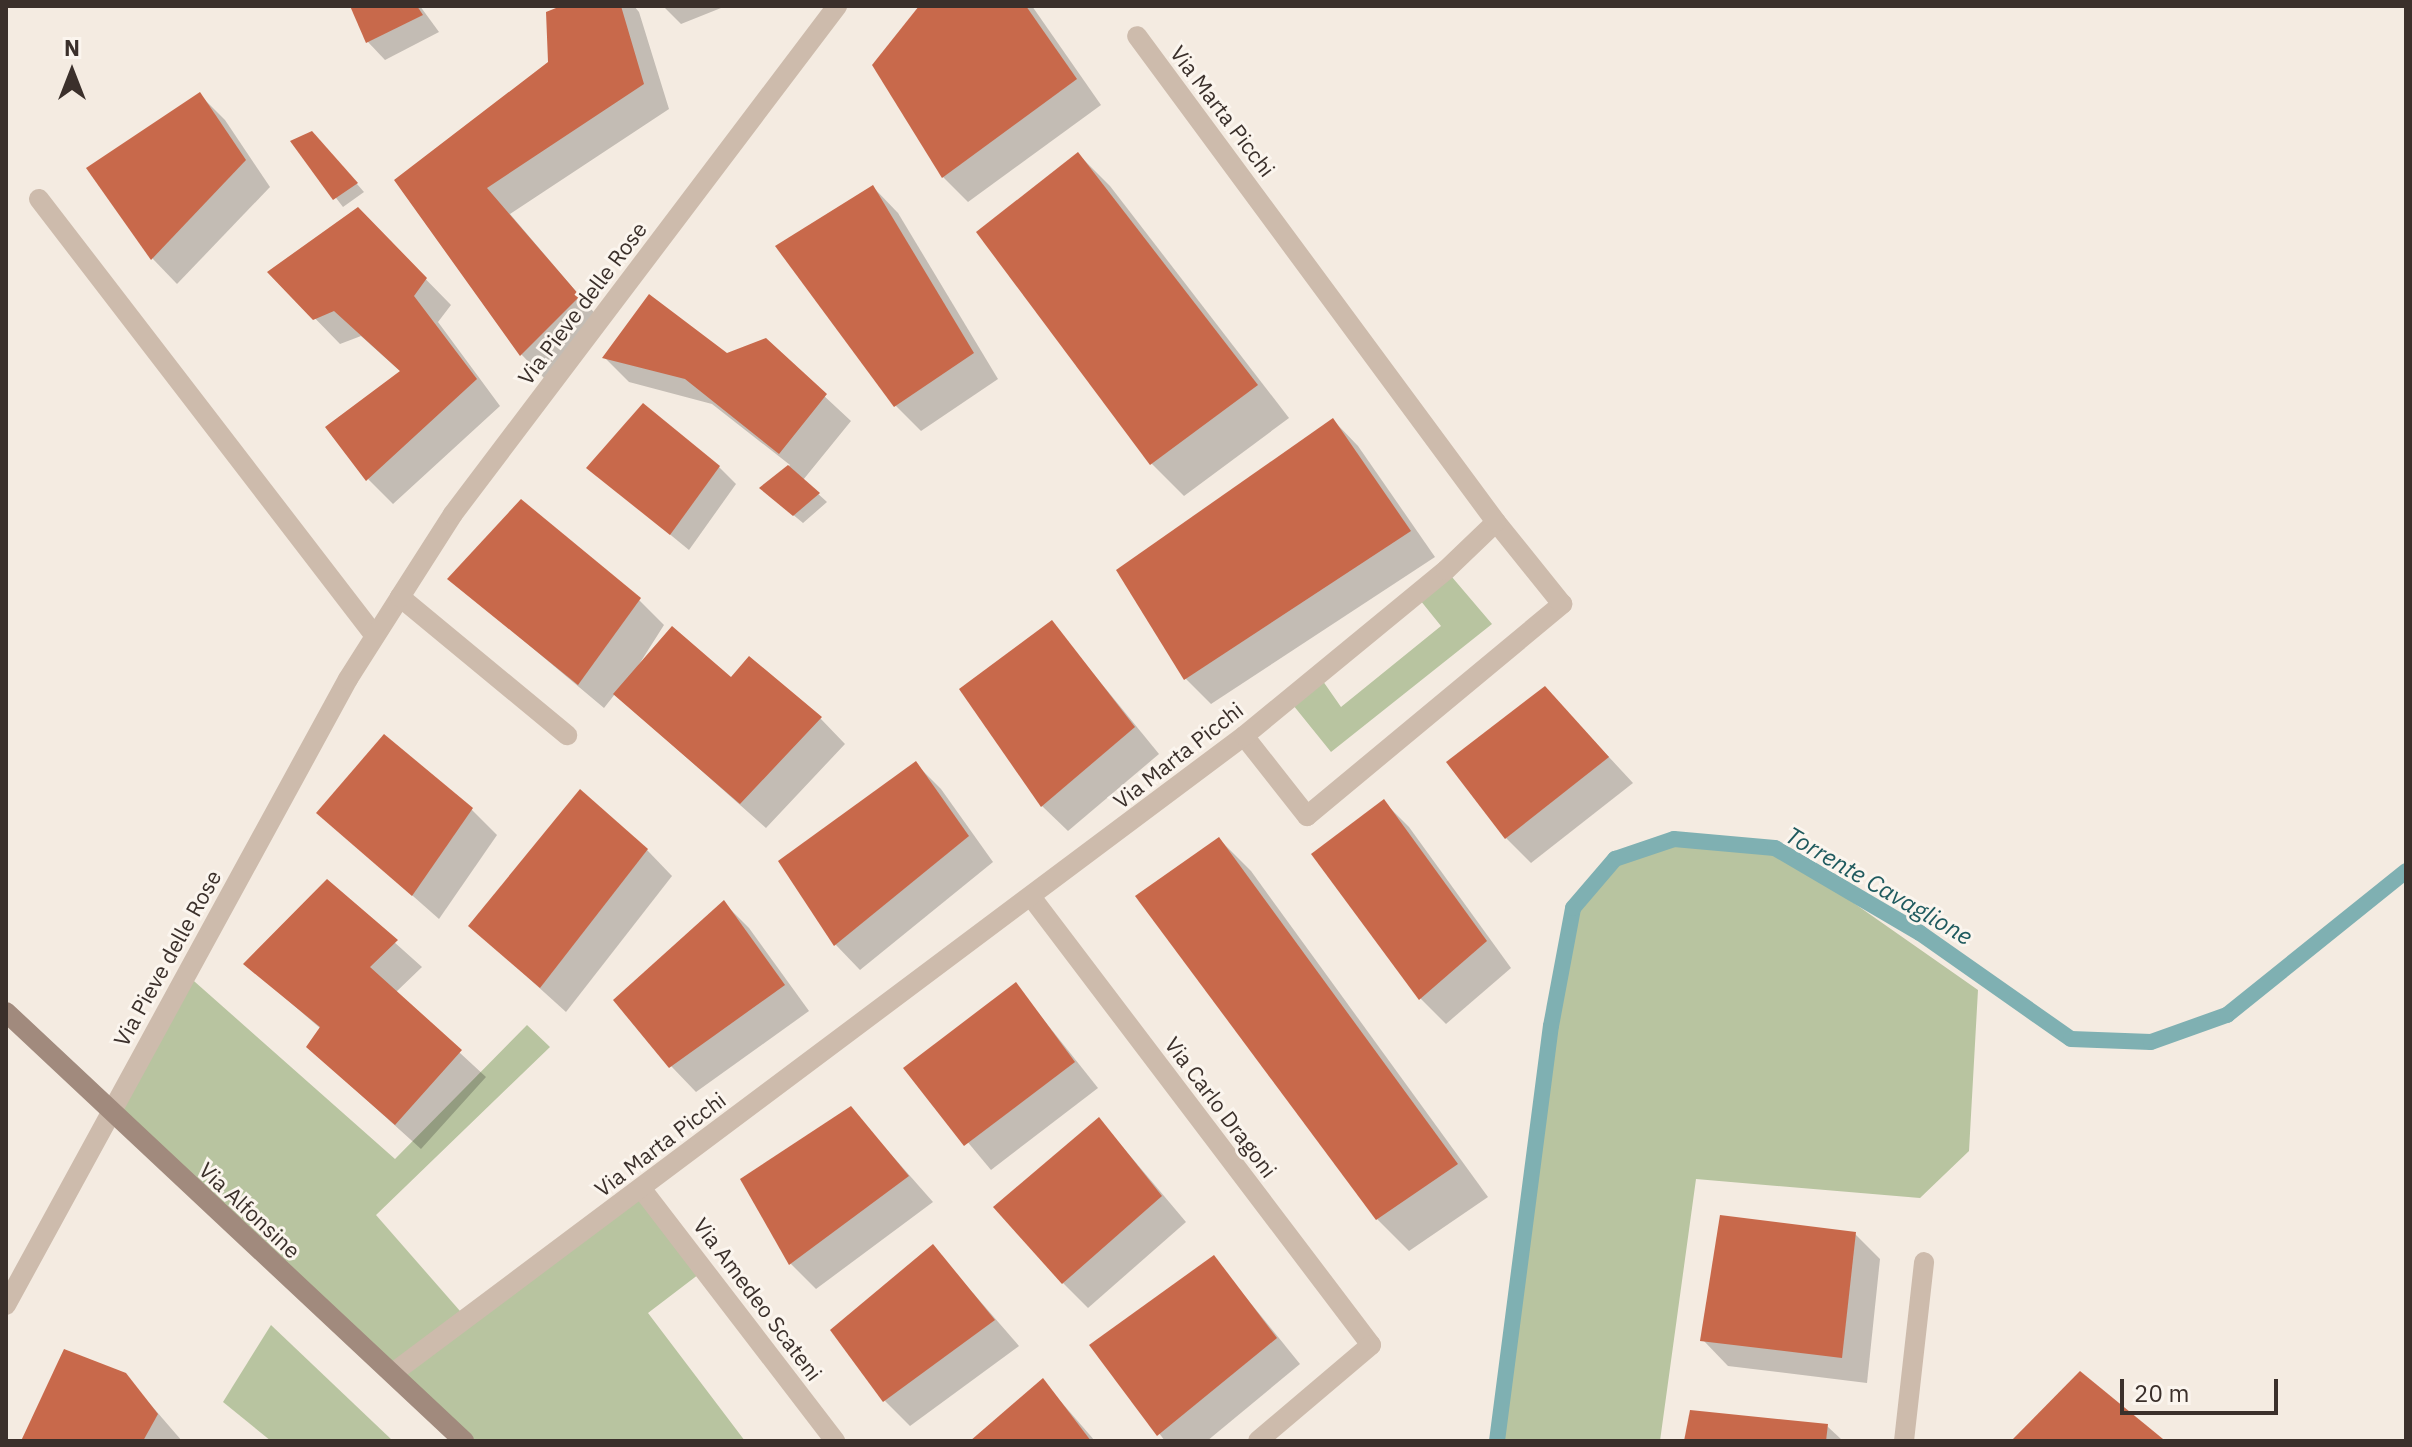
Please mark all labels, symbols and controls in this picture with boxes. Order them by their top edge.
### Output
north arrow [32,32,112,112]
text: N [64,33,80,62]
street label: Via Marta Picchi [1165,40,1281,182]
street label: Via Pieve delle Rose [512,216,652,390]
street label: Via Marta Picchi [1108,696,1248,814]
water label: Torrente Cavaglione [1780,821,1978,951]
street label: Via Pieve delle Rose [108,865,226,1051]
street label: Via Carlo Dragoni [1160,1032,1282,1182]
street label: Via Marta Picchi [589,1086,731,1202]
street label: Via Alfonsine [194,1157,306,1263]
street label: Via Amedeo Scateni [688,1212,828,1386]
scale bar [2124,1363,2282,1413]
text: 20 m [2134,1377,2189,1409]

